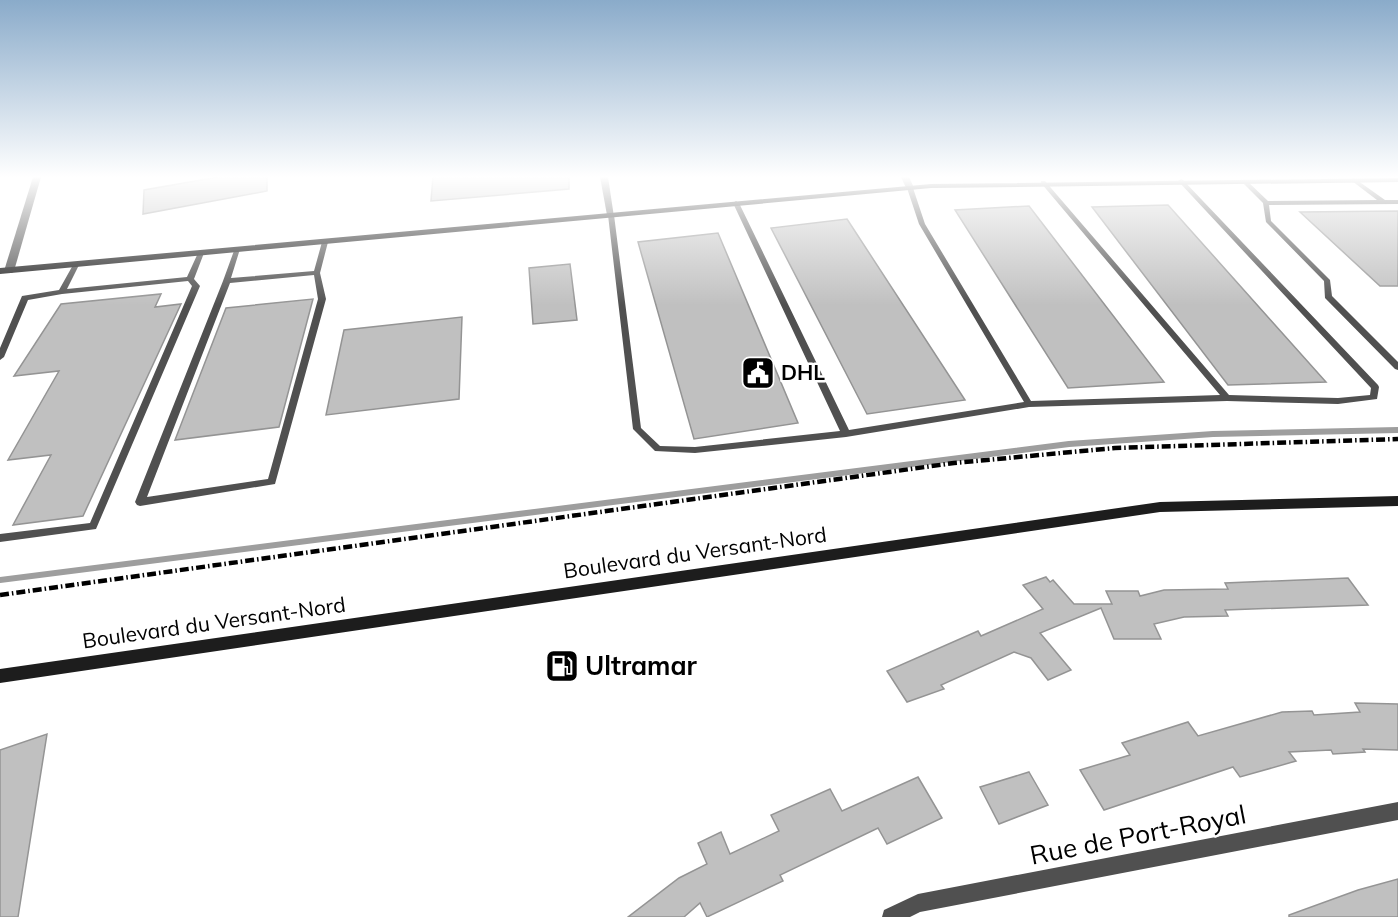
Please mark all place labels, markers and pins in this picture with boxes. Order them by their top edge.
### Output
public building icon: DHL [740,355,776,391]
place label: DHL [781,359,825,385]
fuel station icon: Ultramar [544,648,580,684]
place label: Ultramar [585,649,698,682]

